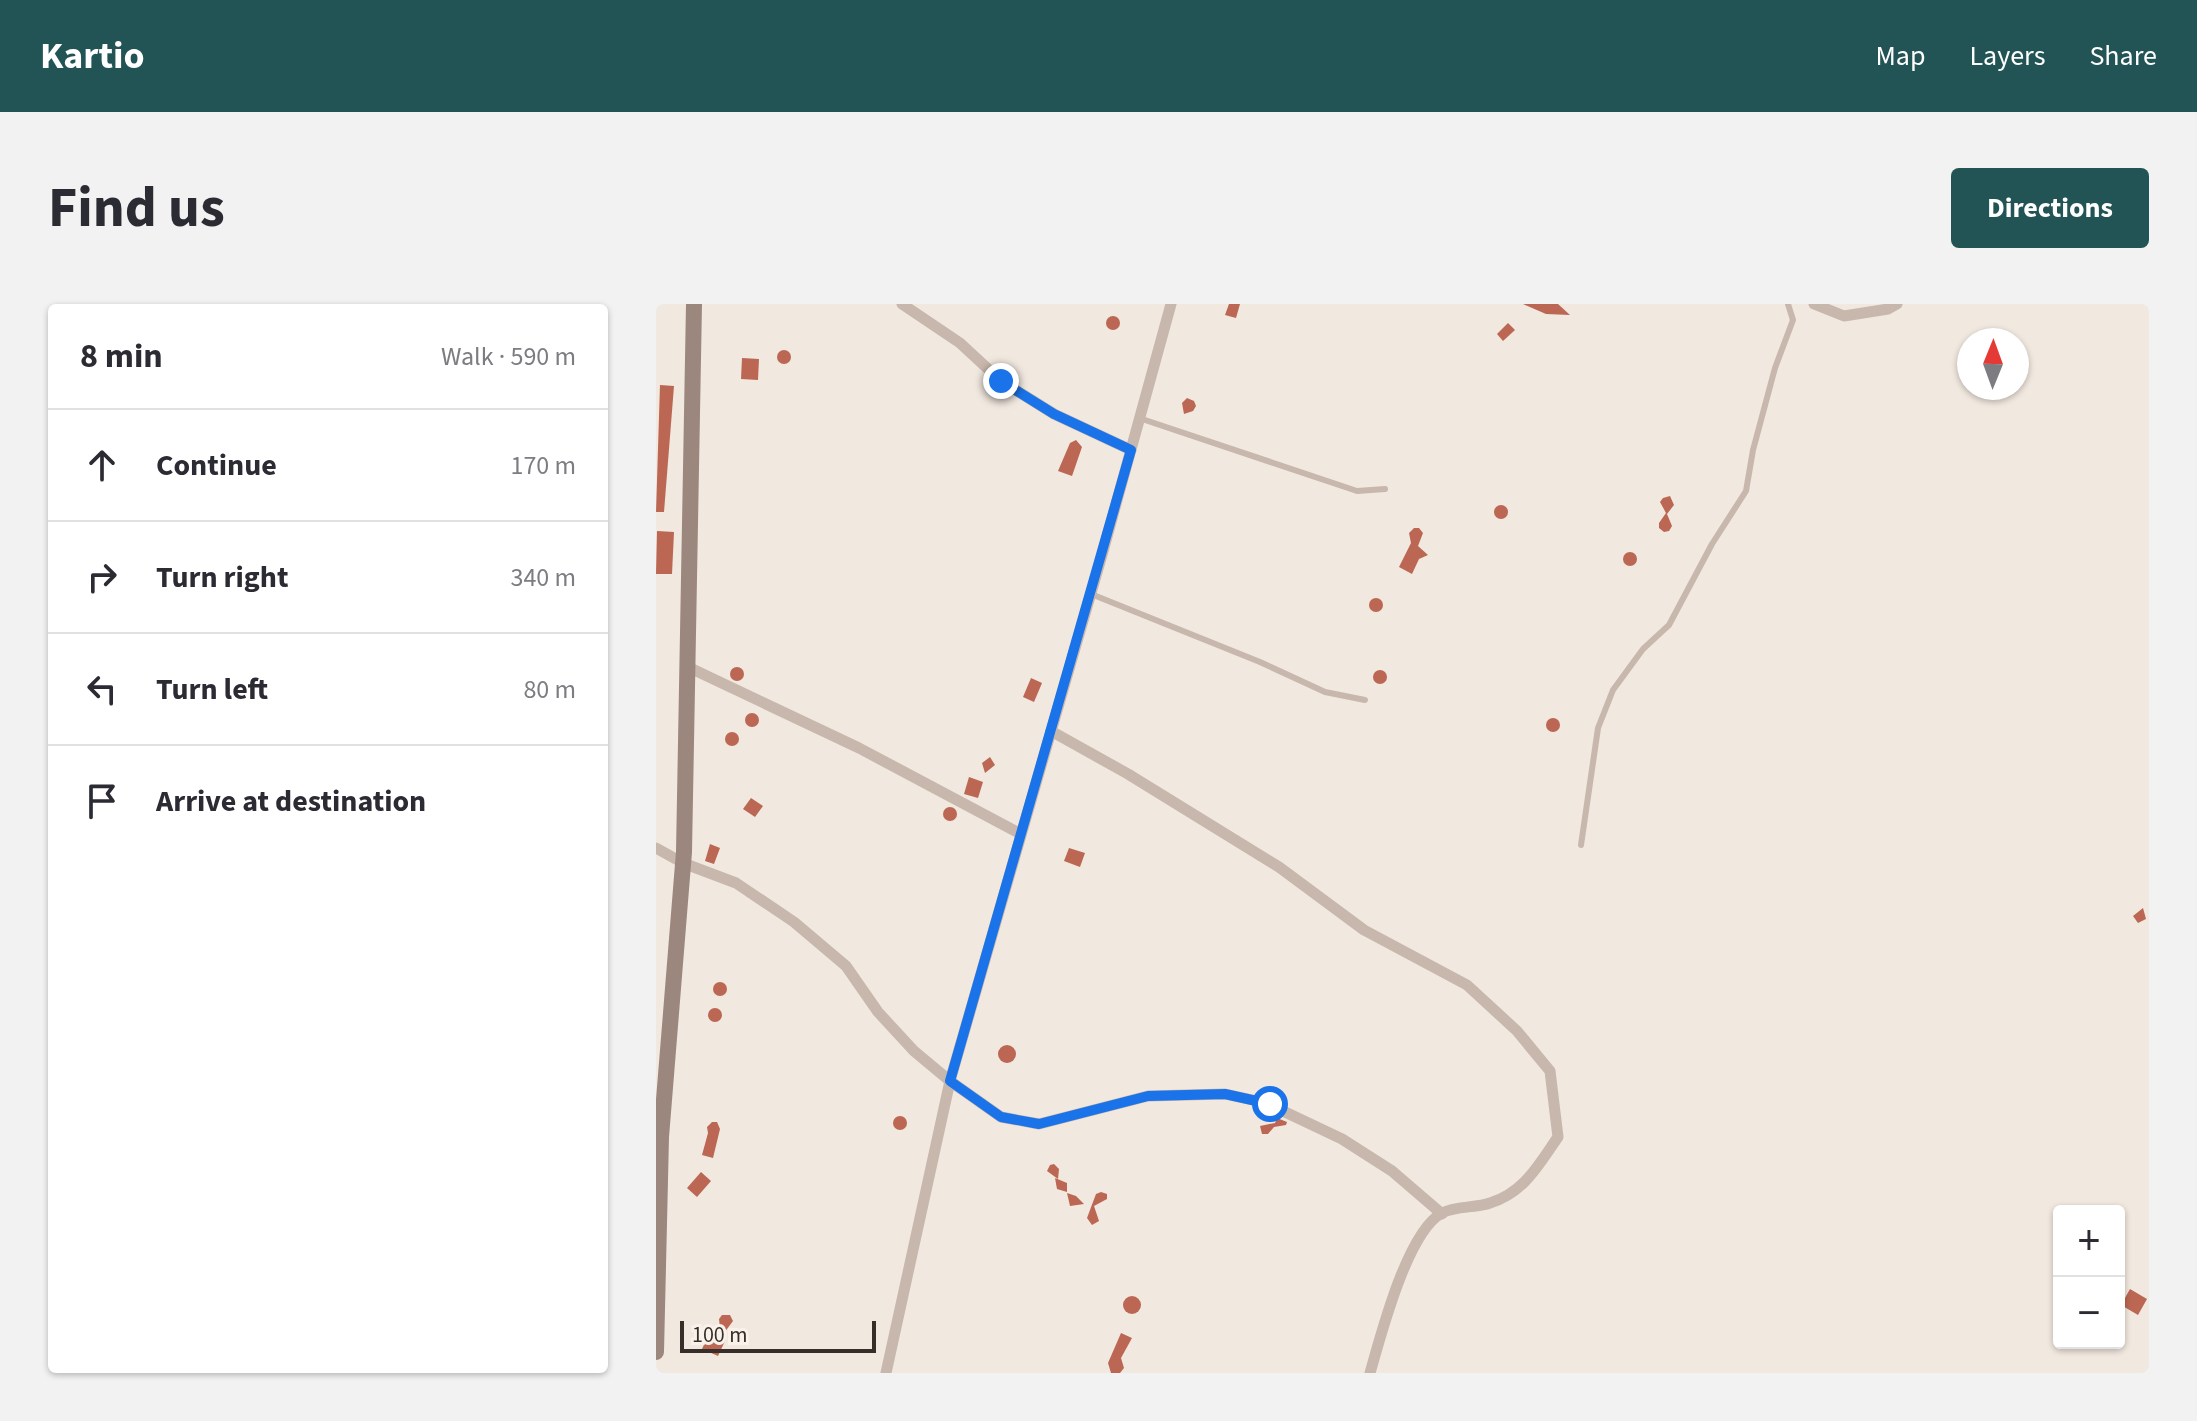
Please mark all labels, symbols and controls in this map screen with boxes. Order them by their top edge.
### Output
text: Kartio [40,29,145,83]
text: Map [1875,36,1925,76]
text: Layers [1969,36,2045,76]
text: Share [2089,36,2157,76]
button: Directions [1951,168,2149,248]
text: Find us [48,169,225,248]
north arrow [1957,328,2029,400]
text: 8 min [80,332,163,381]
text: Walk · 590 m [441,338,576,375]
route end [983,363,1019,399]
icon: ahead [80,443,124,487]
text: Continue [156,444,277,487]
text: 170 m [510,447,576,484]
icon: right [80,555,124,599]
text: Turn right [156,556,288,599]
text: 340 m [510,559,576,596]
icon: left [80,667,124,711]
text: Turn left [156,668,268,711]
text: 80 m [523,671,576,708]
icon: arrive [80,779,124,823]
text: Arrive at destination [156,780,426,823]
route start [1252,1086,1288,1122]
map controls [2053,1205,2125,1349]
button: + [2053,1205,2125,1277]
button: − [2053,1277,2125,1349]
scale bar [680,1317,876,1353]
text: 100 m [692,1319,747,1351]

